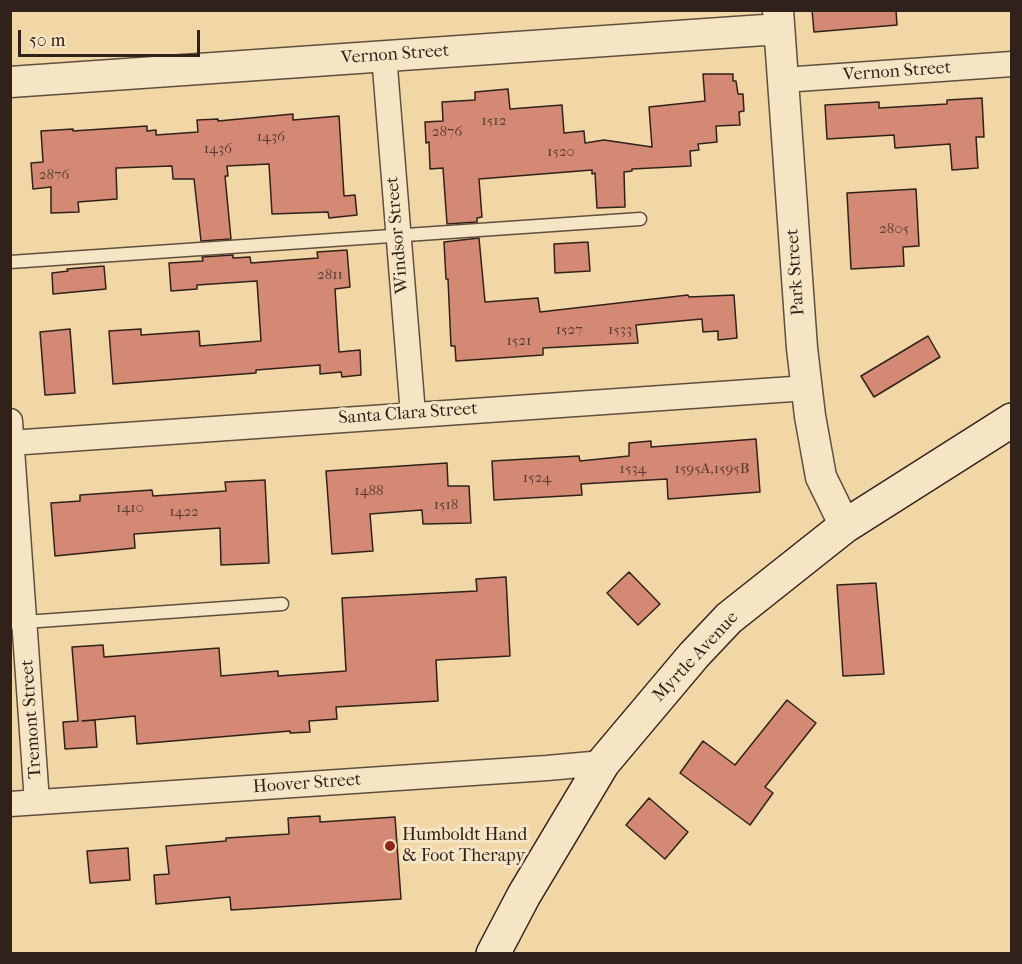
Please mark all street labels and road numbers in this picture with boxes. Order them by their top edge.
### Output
street label: Vernon Street [340,40,450,70]
street label: Vernon Street [842,57,952,87]
street label: Windsor Street [382,175,414,295]
street label: Park Street [782,228,810,316]
street label: Santa Clara Street [338,398,478,430]
street label: Myrtle Avenue [649,607,743,707]
street label: Tremont Street [17,659,47,779]
street label: Hoover Street [252,769,362,799]

